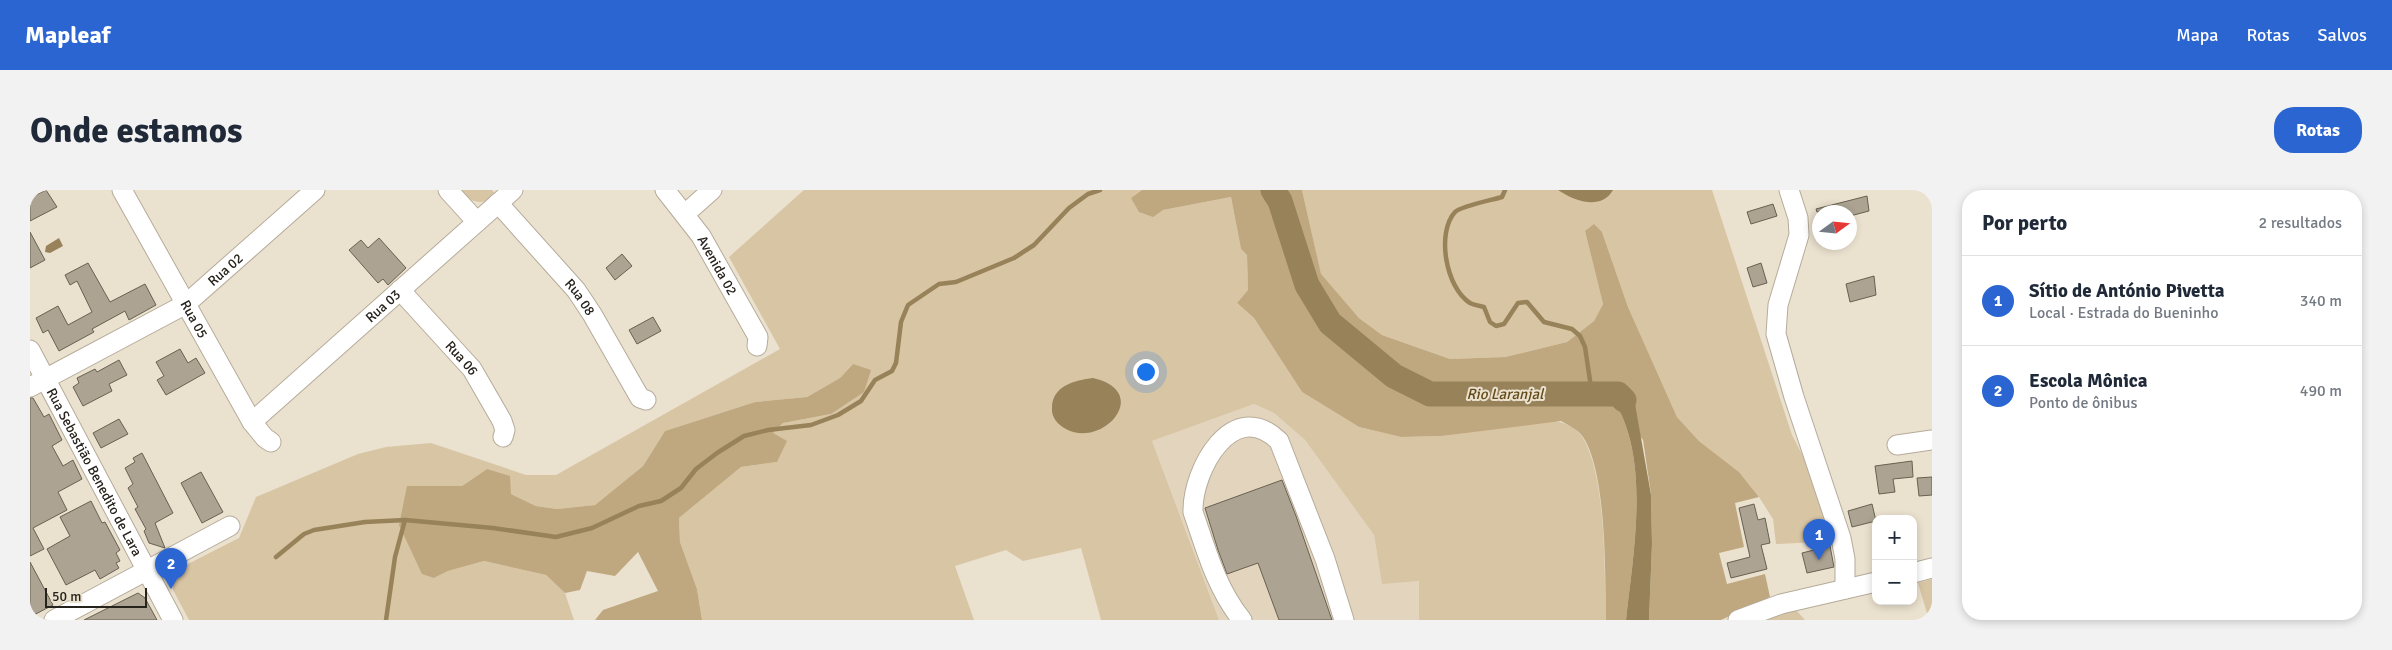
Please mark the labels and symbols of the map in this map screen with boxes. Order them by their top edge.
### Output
north arrow [1812,205,1857,250]
street label: Avenida 02 [694,233,741,298]
street label: Rua 02 [204,250,247,290]
street label: Rua 08 [561,275,599,319]
street label: Rua 03 [362,286,404,326]
street label: Rua 05 [176,297,211,341]
street label: Rua 06 [441,337,482,378]
your location [1133,359,1159,385]
street label: Rua Sebastião Benedito de Lara [43,385,146,559]
water label: Rio Laranjal [1467,385,1545,403]
pin: 1 [1803,519,1835,560]
pin: 2 [155,548,187,589]
scale bar [45,585,148,608]

